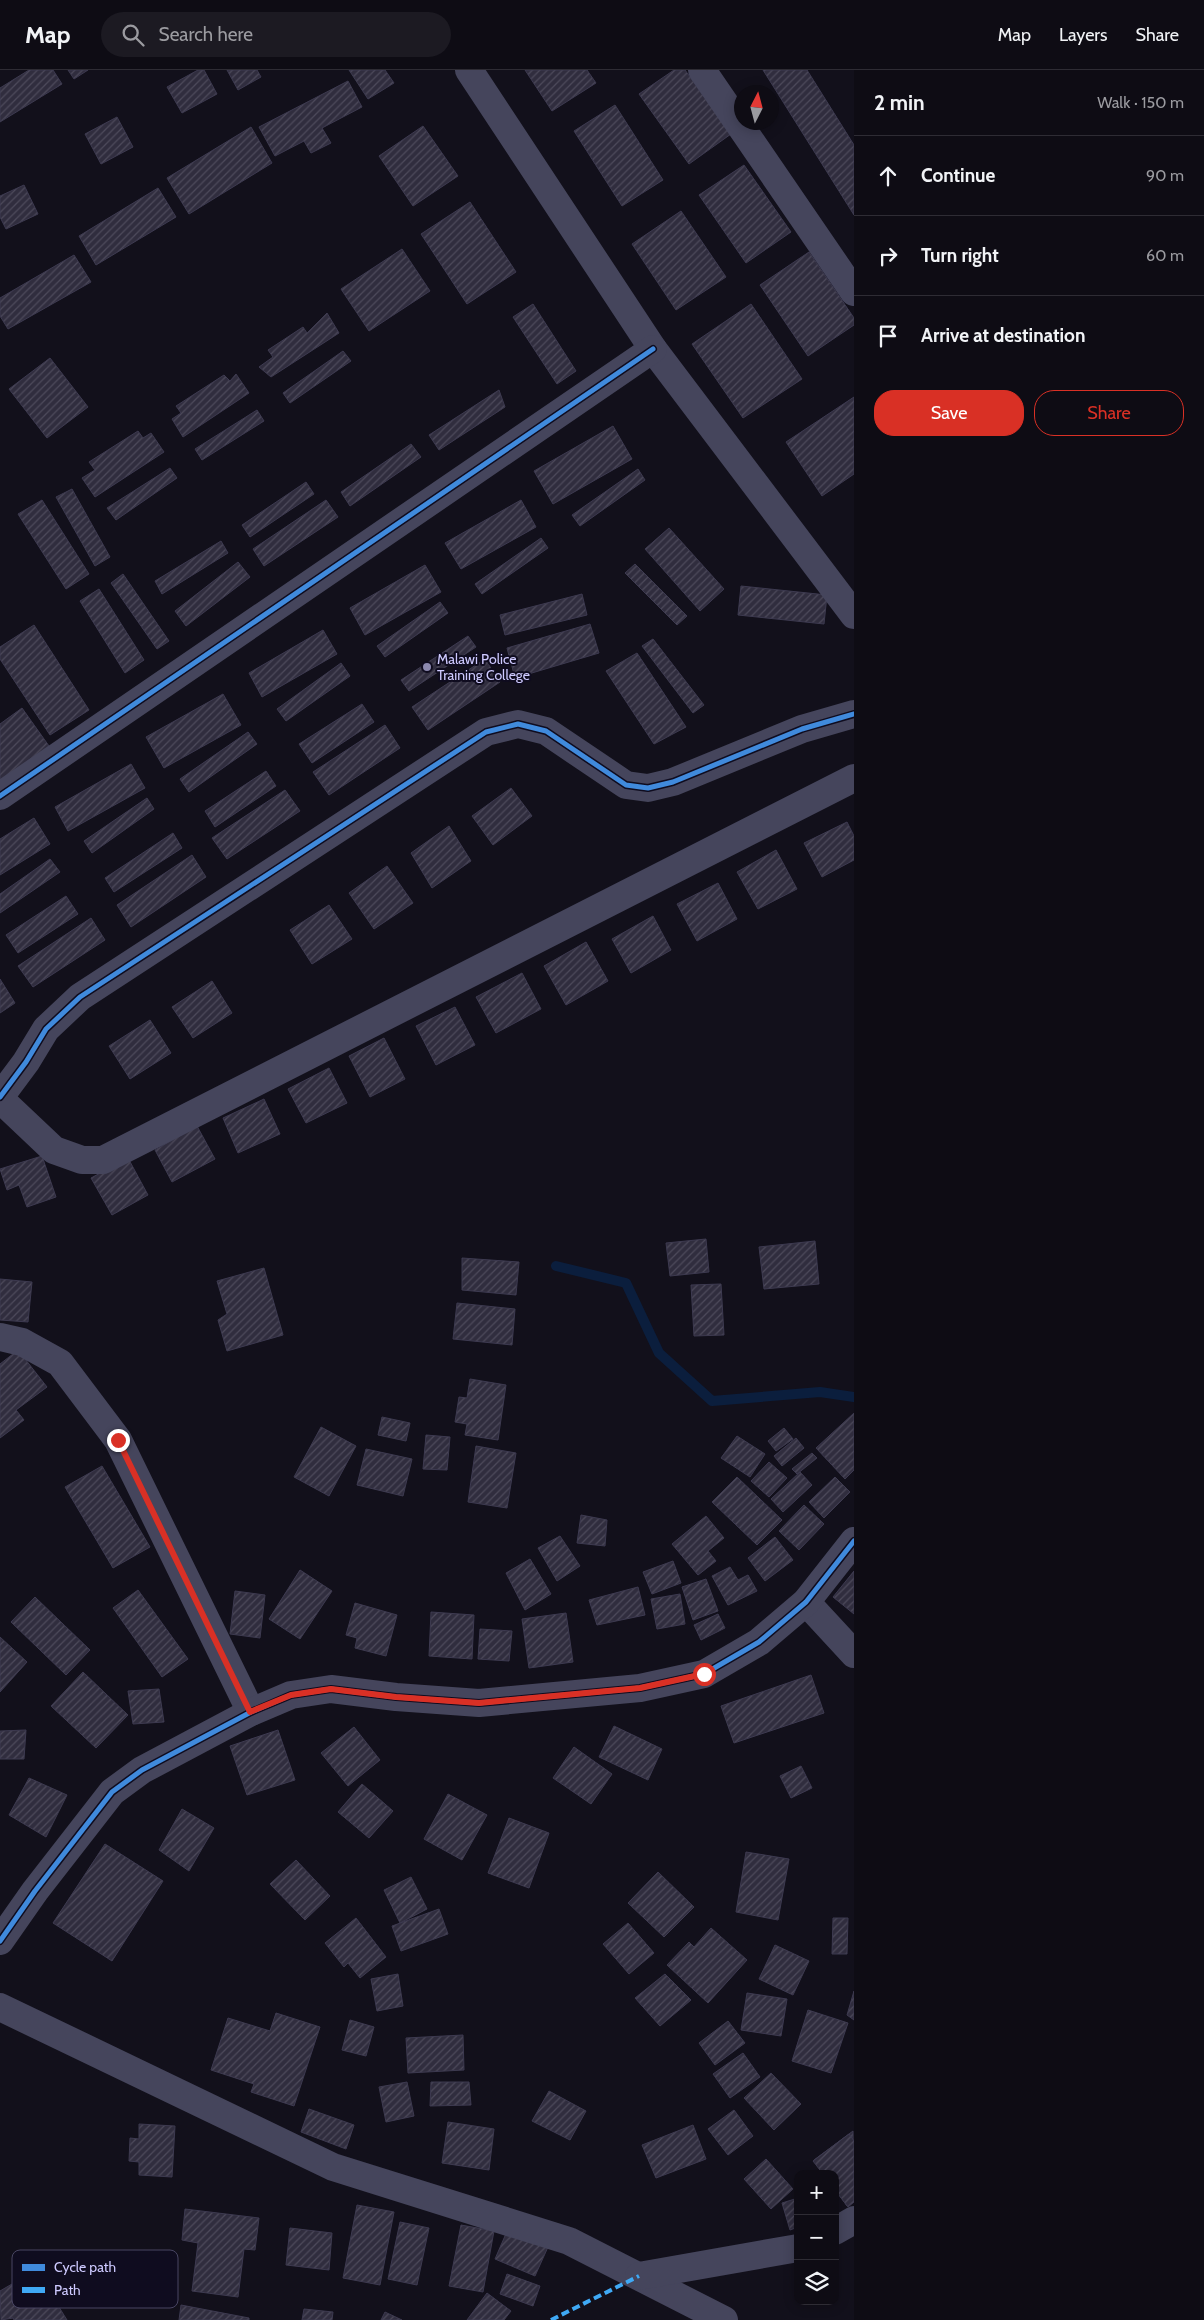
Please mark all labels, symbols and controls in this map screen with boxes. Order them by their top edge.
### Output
search box [101,12,451,57]
text: Map [25,20,71,49]
icon: search [119,21,147,49]
text: Search here [159,23,253,46]
text: Map [998,24,1031,46]
text: Layers [1059,24,1108,46]
text: Share [1136,24,1179,46]
north arrow [734,85,779,130]
text: 2 min [874,90,925,115]
text: Walk · 150 m [1097,93,1184,112]
icon: ahead [874,162,902,190]
text: Continue [921,164,995,187]
text: 90 m [1146,166,1184,185]
icon: right [874,242,902,270]
text: Turn right [921,244,999,267]
text: 60 m [1146,246,1184,265]
icon: arrive [874,322,902,350]
text: Arrive at destination [921,324,1085,347]
button: Save [874,390,1024,436]
button: Share [1034,390,1184,436]
place label: Malawi Police Training College [437,650,530,684]
marker: Malawi Police Training College [421,661,433,673]
route end [107,1429,130,1452]
route start [693,1663,716,1686]
map controls [794,2170,839,2305]
button: + [794,2170,839,2215]
button: − [794,2215,839,2260]
legend [12,2250,178,2308]
text: Cycle path [54,2258,116,2276]
button: layers [794,2260,839,2305]
text: Path [54,2281,81,2299]

